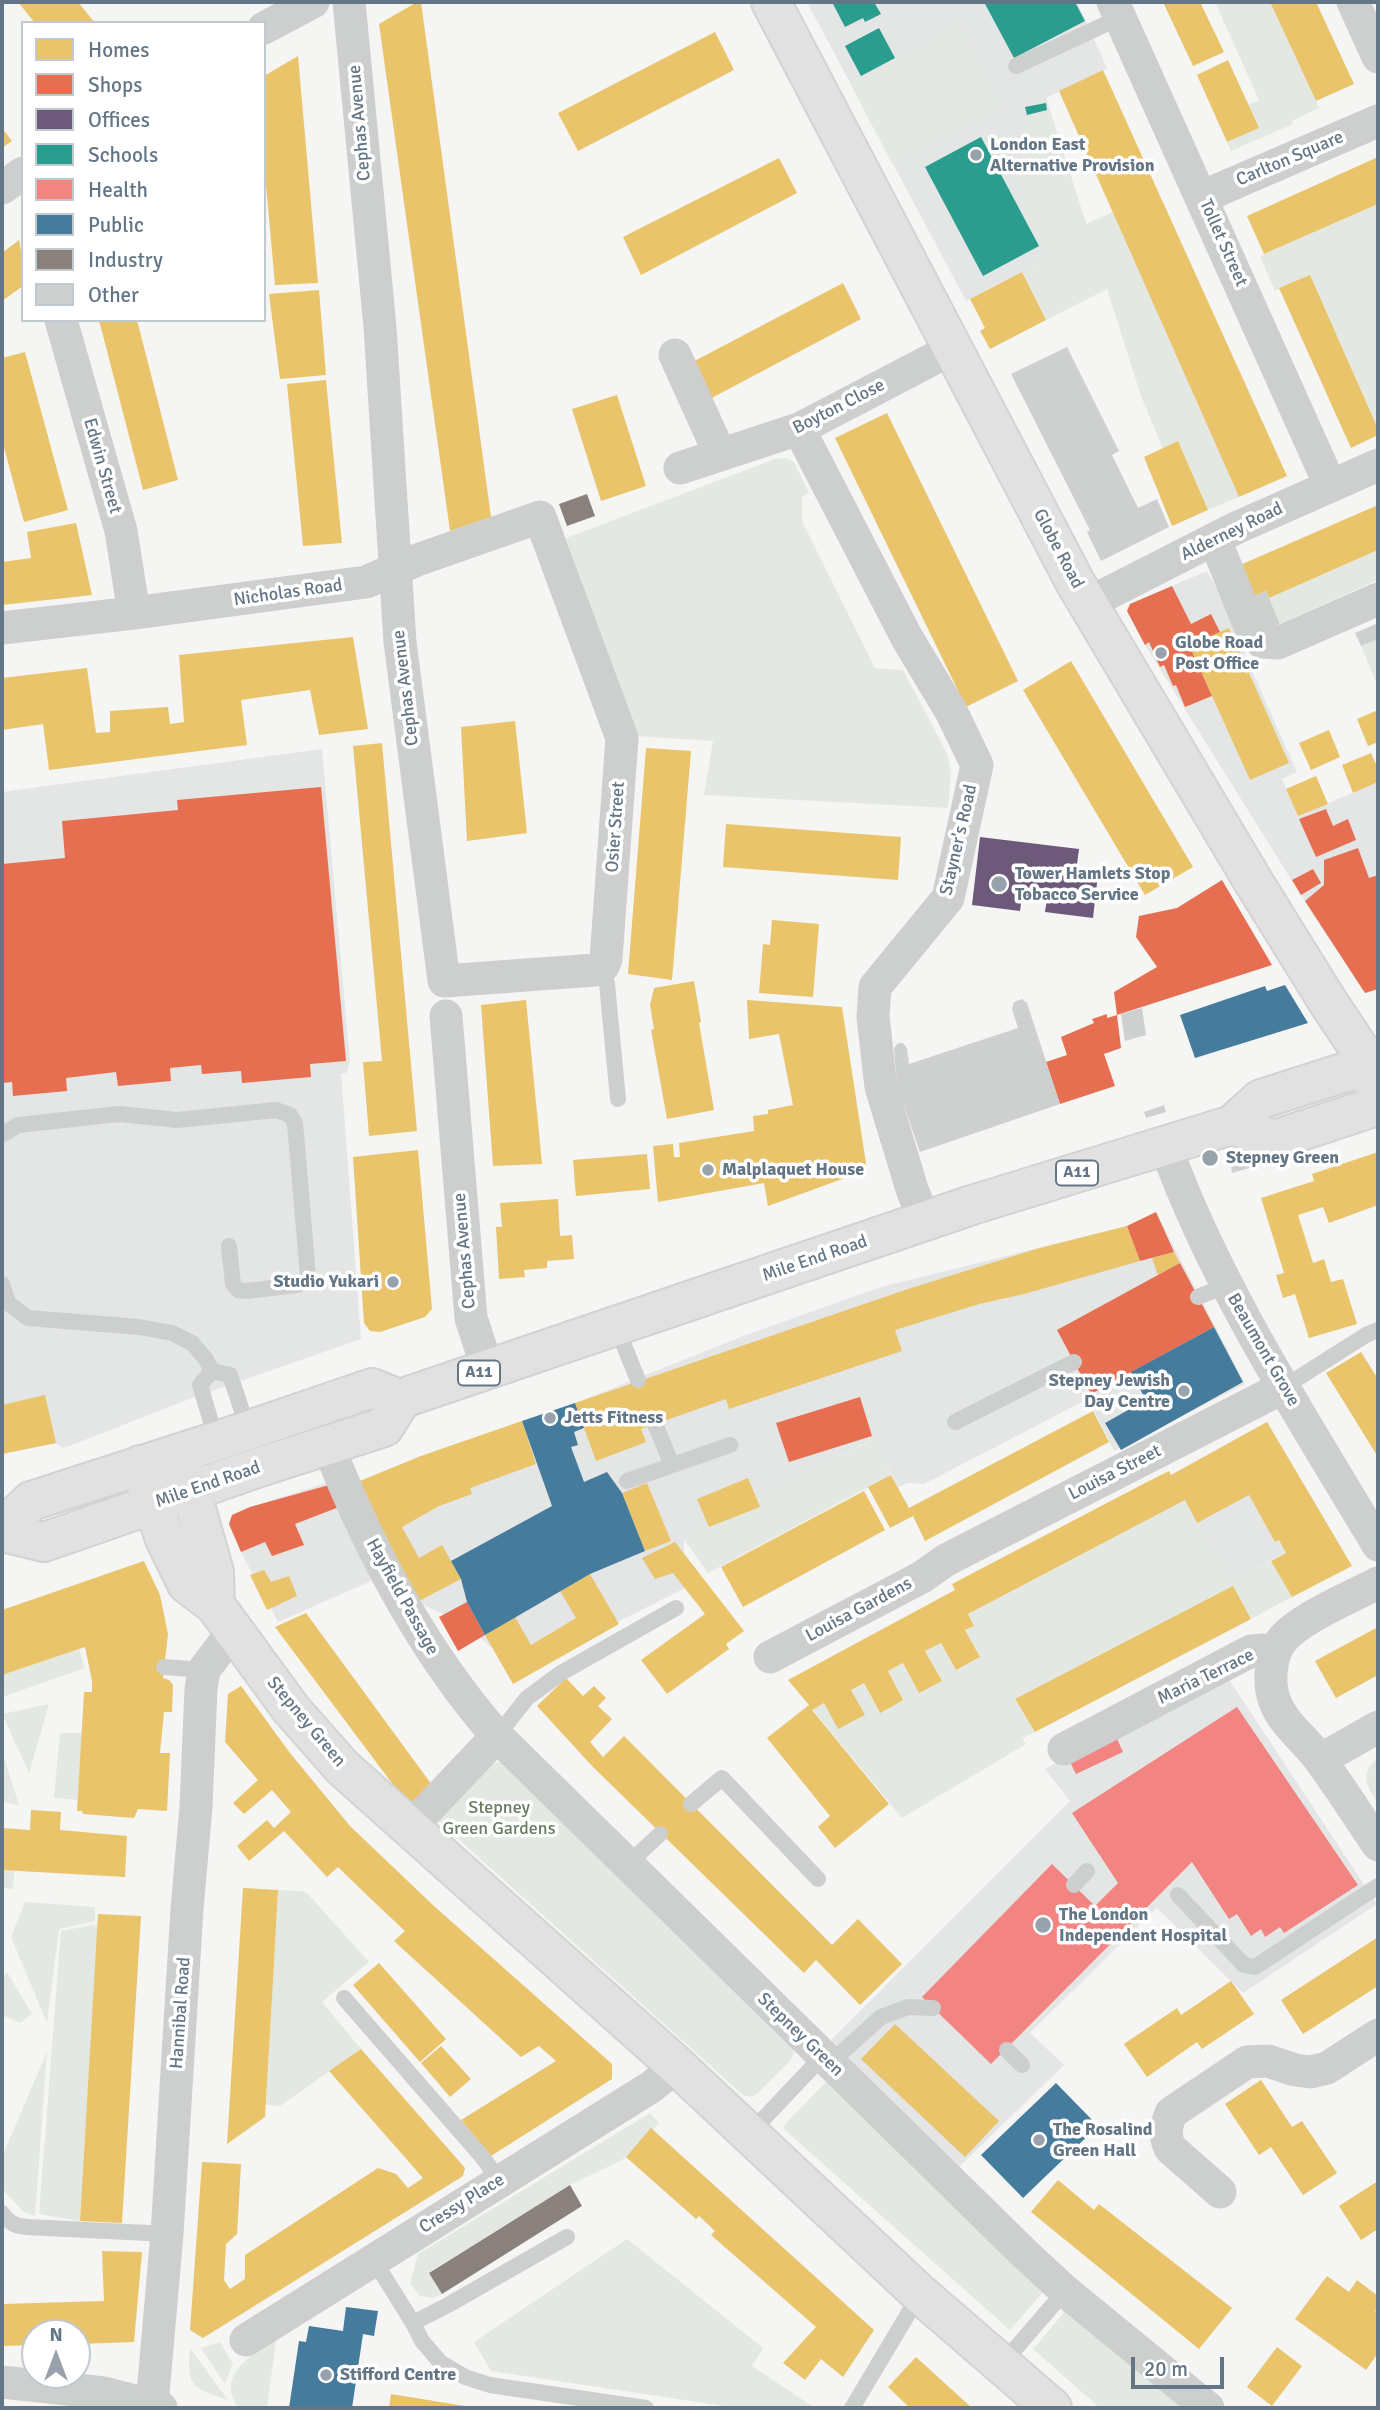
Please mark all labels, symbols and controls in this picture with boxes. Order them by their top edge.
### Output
legend [21,21,266,322]
text: Homes [88,37,150,63]
street label: Cephas Avenue [344,64,376,182]
text: Shops [88,72,142,98]
text: Offices [88,107,150,133]
street label: Carlton Square [1233,127,1347,191]
place label: London East Alternative Provision [990,134,1155,176]
text: Schools [88,142,158,168]
marker: London East Alternative Provision [968,147,984,163]
text: Health [88,177,148,203]
street label: Tollet Street [1194,196,1252,290]
text: Public [88,212,144,238]
text: Industry [88,247,163,273]
text: Other [88,282,139,308]
street label: Boyton Close [790,375,888,439]
street label: Edwin Street [78,416,126,516]
street label: Alderney Road [1178,498,1286,566]
street label: Globe Road [1028,506,1088,592]
street label: Nicholas Road [232,575,344,611]
street label: Cephas Avenue [388,629,424,747]
place label: Globe Road Post Office [1175,632,1263,674]
marker: Globe Road Post Office [1153,645,1169,661]
street label: Osier Street [602,781,630,873]
street label: Stayner's Road [936,782,982,898]
place label: Tower Hamlets Stop Tobacco Service [1015,863,1170,906]
marker: Tower Hamlets Stop Tobacco Service [989,874,1009,894]
place label: Stepney Green [1226,1147,1339,1169]
marker: Stepney Green [1200,1148,1220,1168]
place label: Malplaquet House [722,1159,864,1181]
road number: A11 [1056,1161,1098,1186]
marker: Malplaquet House [700,1162,716,1178]
street label: Cephas Avenue [449,1192,481,1310]
street label: Mile End Road [760,1231,870,1287]
place label: Studio Yukari [274,1271,379,1293]
marker: Studio Yukari [385,1274,401,1290]
street label: Beaumont Grove [1222,1290,1304,1410]
road number: A11 [458,1360,500,1386]
place label: Stepney Jewish Day Centre [1049,1370,1170,1412]
marker: Stepney Jewish Day Centre [1176,1383,1192,1399]
place label: Jetts Fitness [564,1407,663,1429]
marker: Jetts Fitness [542,1410,558,1426]
street label: Louisa Street [1065,1440,1165,1506]
street label: Mile End Road [153,1457,263,1513]
street label: Hayfield Passage [361,1535,443,1659]
street label: Louisa Gardens [802,1573,916,1647]
street label: Maria Terrace [1154,1644,1258,1710]
street label: Stepney Green [262,1672,350,1772]
park label: Stepney Green Gardens [442,1797,556,1840]
place label: The London Independent Hospital [1059,1904,1227,1946]
marker: The London Independent Hospital [1033,1915,1053,1935]
street label: Hannibal Road [166,1956,196,2070]
street label: Stepney Green [752,1989,848,2081]
place label: The Rosalind Green Hall [1053,2119,1153,2162]
marker: The Rosalind Green Hall [1031,2132,1047,2148]
street label: Cressy Place [415,2169,509,2239]
north arrow [21,2319,91,2389]
text: N [49,2323,63,2347]
scale bar [1135,2344,1228,2388]
text: 20 m [1144,2356,1188,2382]
place label: Stifford Centre [340,2364,456,2386]
marker: Stifford Centre [318,2367,334,2383]

